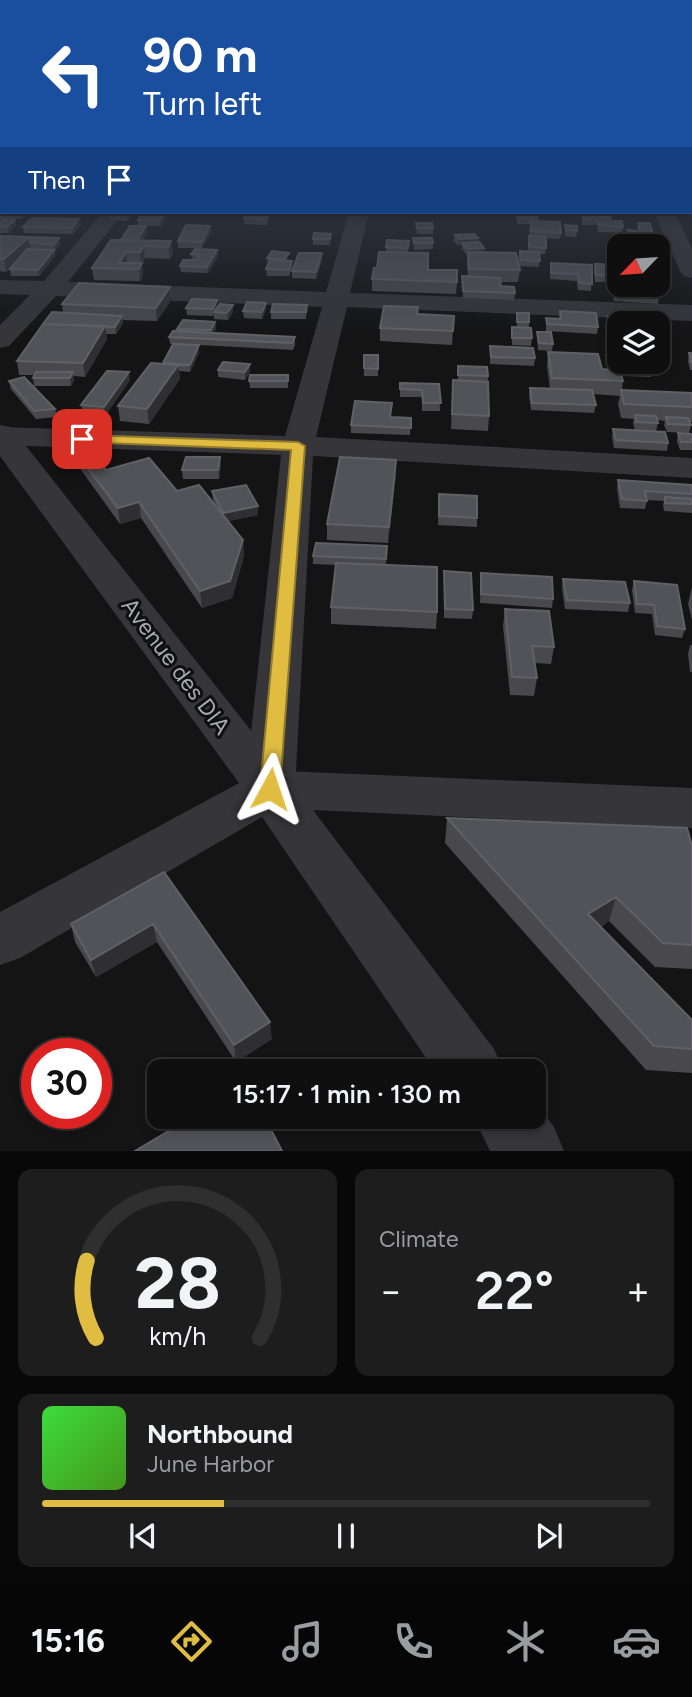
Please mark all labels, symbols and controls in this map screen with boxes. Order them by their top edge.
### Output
text: 90 m [143,25,258,84]
icon: left [28,28,119,119]
text: Turn left [143,85,262,123]
icon: arrive [100,161,138,199]
text: Then [28,164,86,196]
north arrow [607,234,670,298]
map controls [607,234,670,374]
button: layers [607,311,670,374]
pin [52,409,112,469]
icon: arrive [63,420,101,458]
street label: Avenue des DIA [116,592,237,740]
position arrow [233,752,307,826]
speed limit sign: 30 [21,1038,112,1129]
text: 15:17 · 1 min · 130 m [232,1078,461,1110]
text: Climate [379,1225,458,1253]
text: 28 [134,1240,221,1327]
text: 22° [475,1260,554,1322]
text: − [379,1268,403,1314]
text: + [626,1268,650,1314]
text: km/h [149,1321,206,1351]
text: Northbound [147,1418,293,1450]
text: June Harbor [147,1450,274,1478]
icon: previous [124,1517,162,1555]
icon: pause [327,1517,365,1555]
icon: next [530,1517,568,1555]
icon: directions [167,1617,216,1666]
icon: music [278,1617,327,1666]
icon: phone [389,1617,438,1666]
icon: climate [501,1617,550,1666]
icon: car [612,1617,661,1666]
text: 15:16 [31,1622,105,1660]

